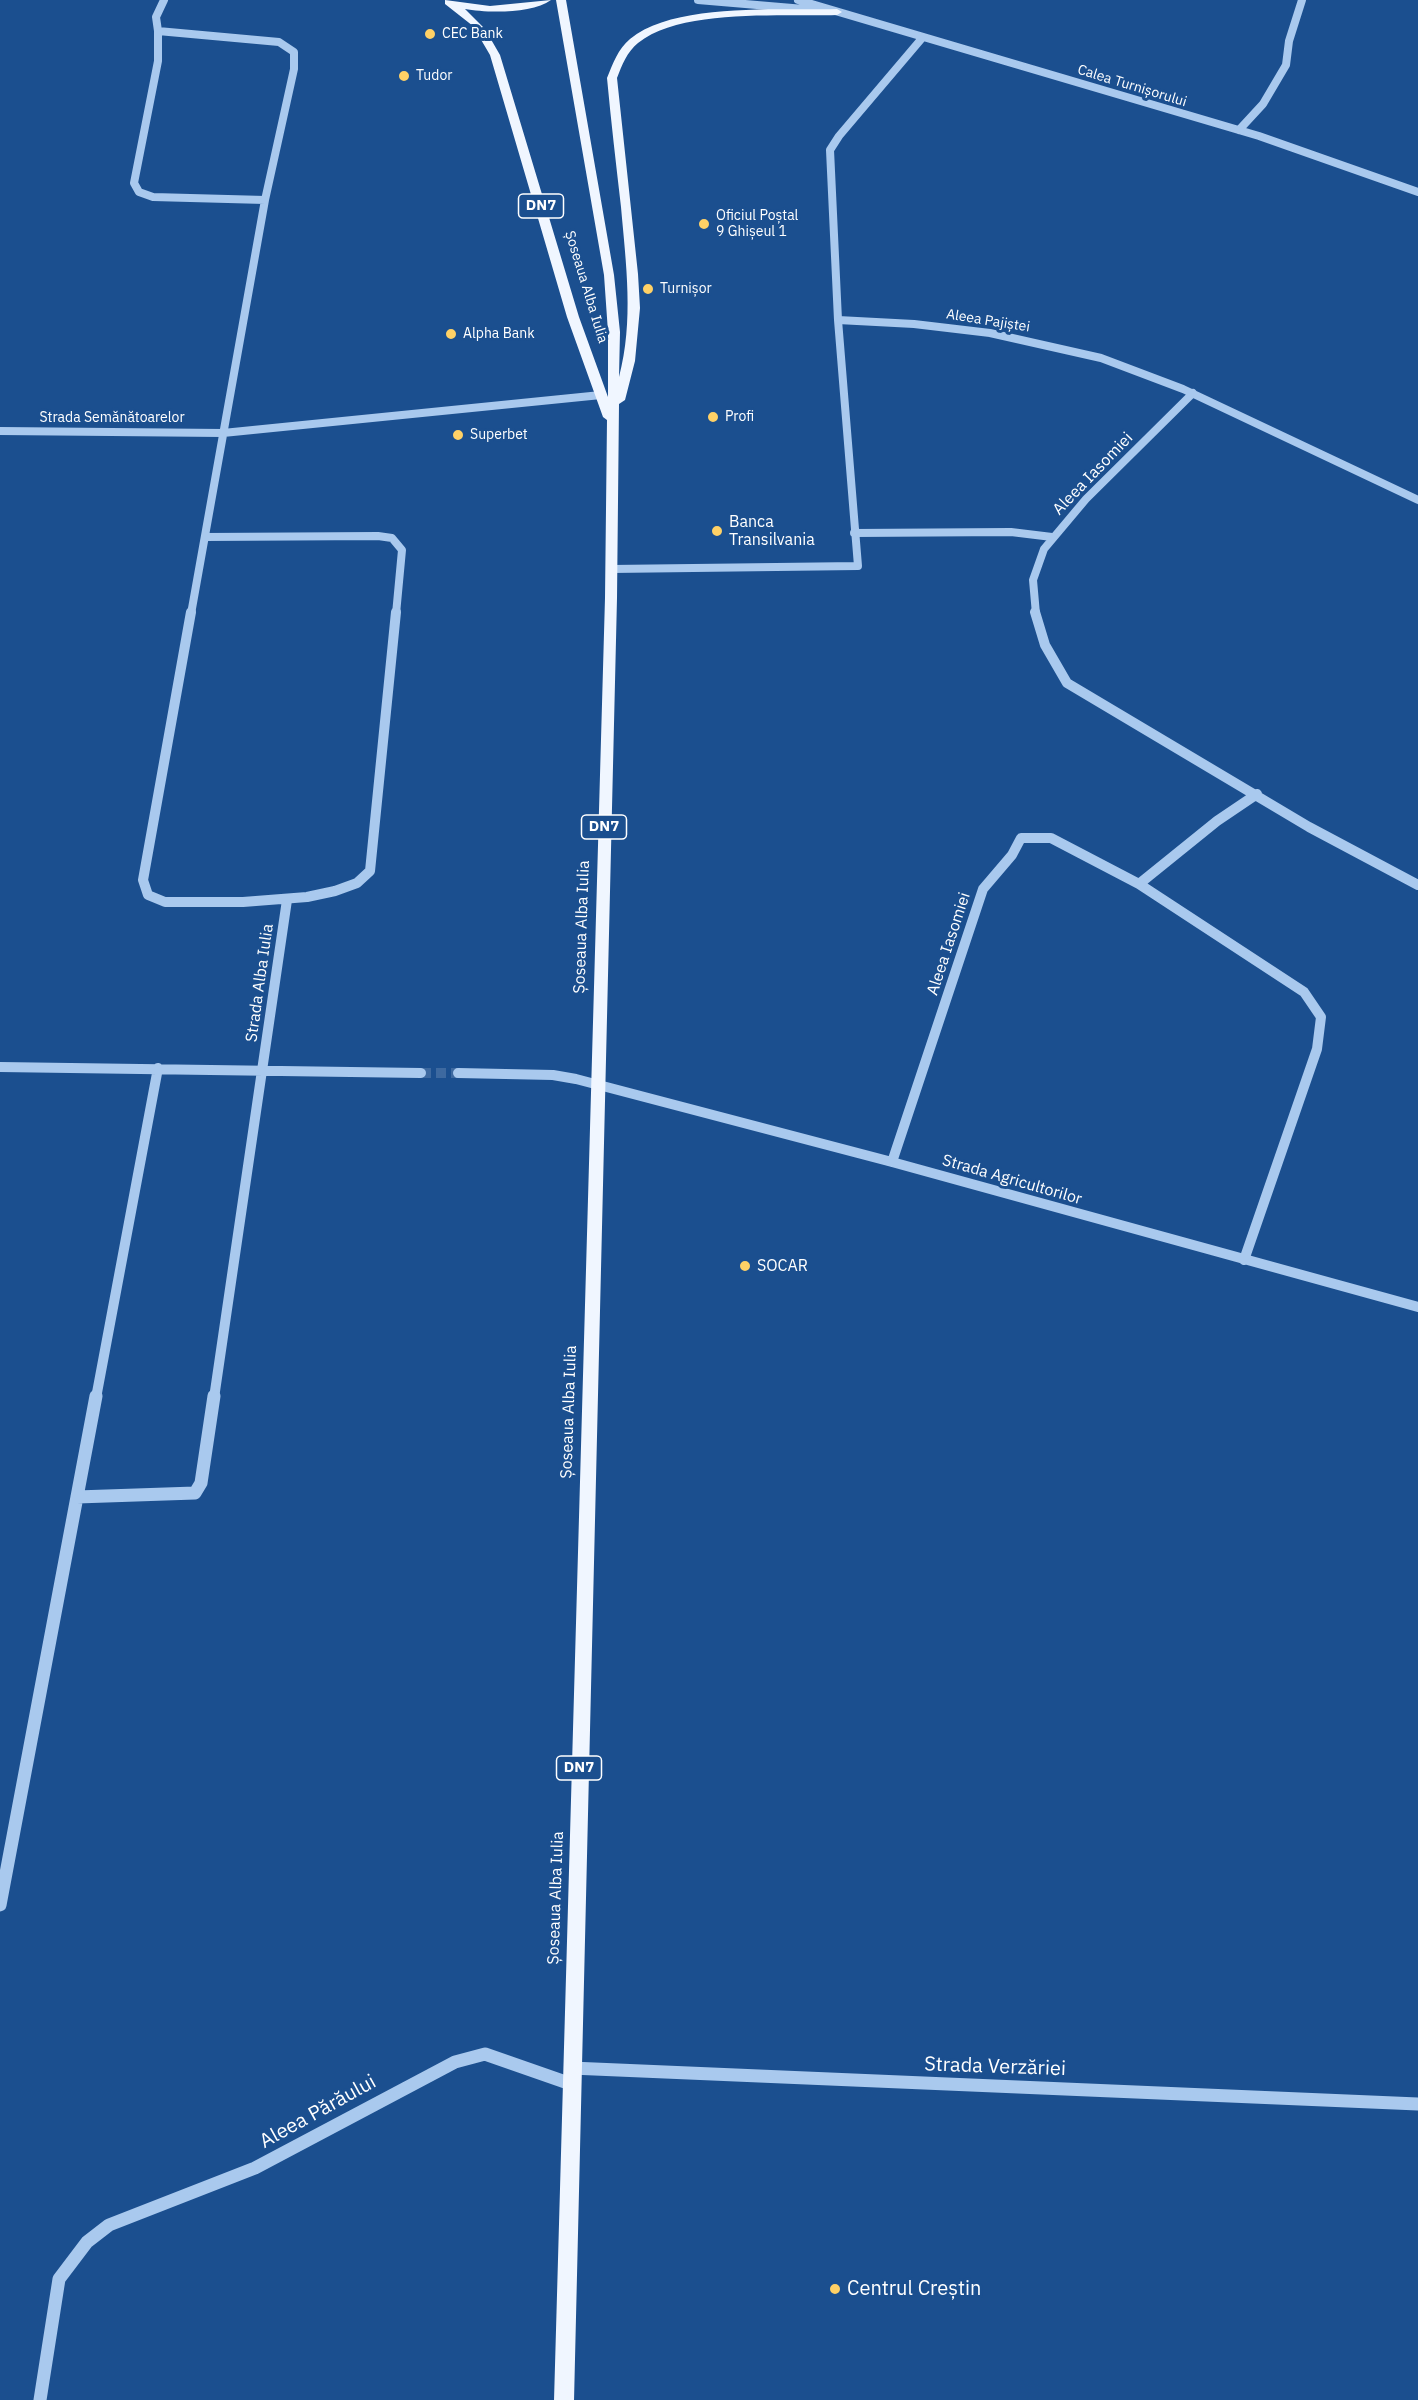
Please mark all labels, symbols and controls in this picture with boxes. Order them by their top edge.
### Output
place label: CEC Bank [442,26,503,42]
marker: CEC Bank [423,27,437,41]
street label: Calea Turnișorului [1075,61,1189,111]
place label: Tudor [416,68,452,84]
marker: Tudor [397,69,411,83]
road number: DN7 [518,194,564,218]
place label: Oficiul Poștal 9 Ghișeul 1 [716,208,798,240]
marker: Oficiul Poștal 9 Ghișeul 1 [697,217,711,231]
street label: Șoseaua Alba Iulia [561,229,611,345]
place label: Turnișor [660,281,712,297]
marker: Turnișor [641,282,655,296]
street label: Aleea Pajiștei [945,306,1031,336]
place label: Alpha Bank [463,326,535,342]
marker: Alpha Bank [444,327,458,341]
place label: Profi [725,409,754,425]
street label: Strada Semănătoarelor [39,410,185,426]
marker: Profi [706,410,720,424]
place label: Superbet [470,427,528,443]
marker: Superbet [451,428,465,442]
street label: Aleea Iasomiei [1049,429,1137,519]
place label: Banca Transilvania [729,512,815,550]
marker: Banca Transilvania [710,524,724,538]
road number: DN7 [582,815,626,839]
street label: Șoseaua Alba Iulia [570,860,594,994]
street label: Aleea Iasomiei [923,890,975,998]
street label: Strada Alba Iulia [242,923,278,1043]
street label: Strada Agricultorilor [940,1151,1084,1209]
place label: SOCAR [757,1256,808,1276]
marker: SOCAR [738,1259,752,1273]
street label: Șoseaua Alba Iulia [557,1345,581,1479]
road number: DN7 [556,1756,602,1780]
street label: Șoseaua Alba Iulia [544,1831,568,1965]
street label: Strada Verzăriei [924,2053,1066,2081]
street label: Aleea Părăului [256,2070,380,2154]
place label: Centrul Creștin [847,2277,981,2301]
marker: Centrul Creștin [828,2282,842,2296]

